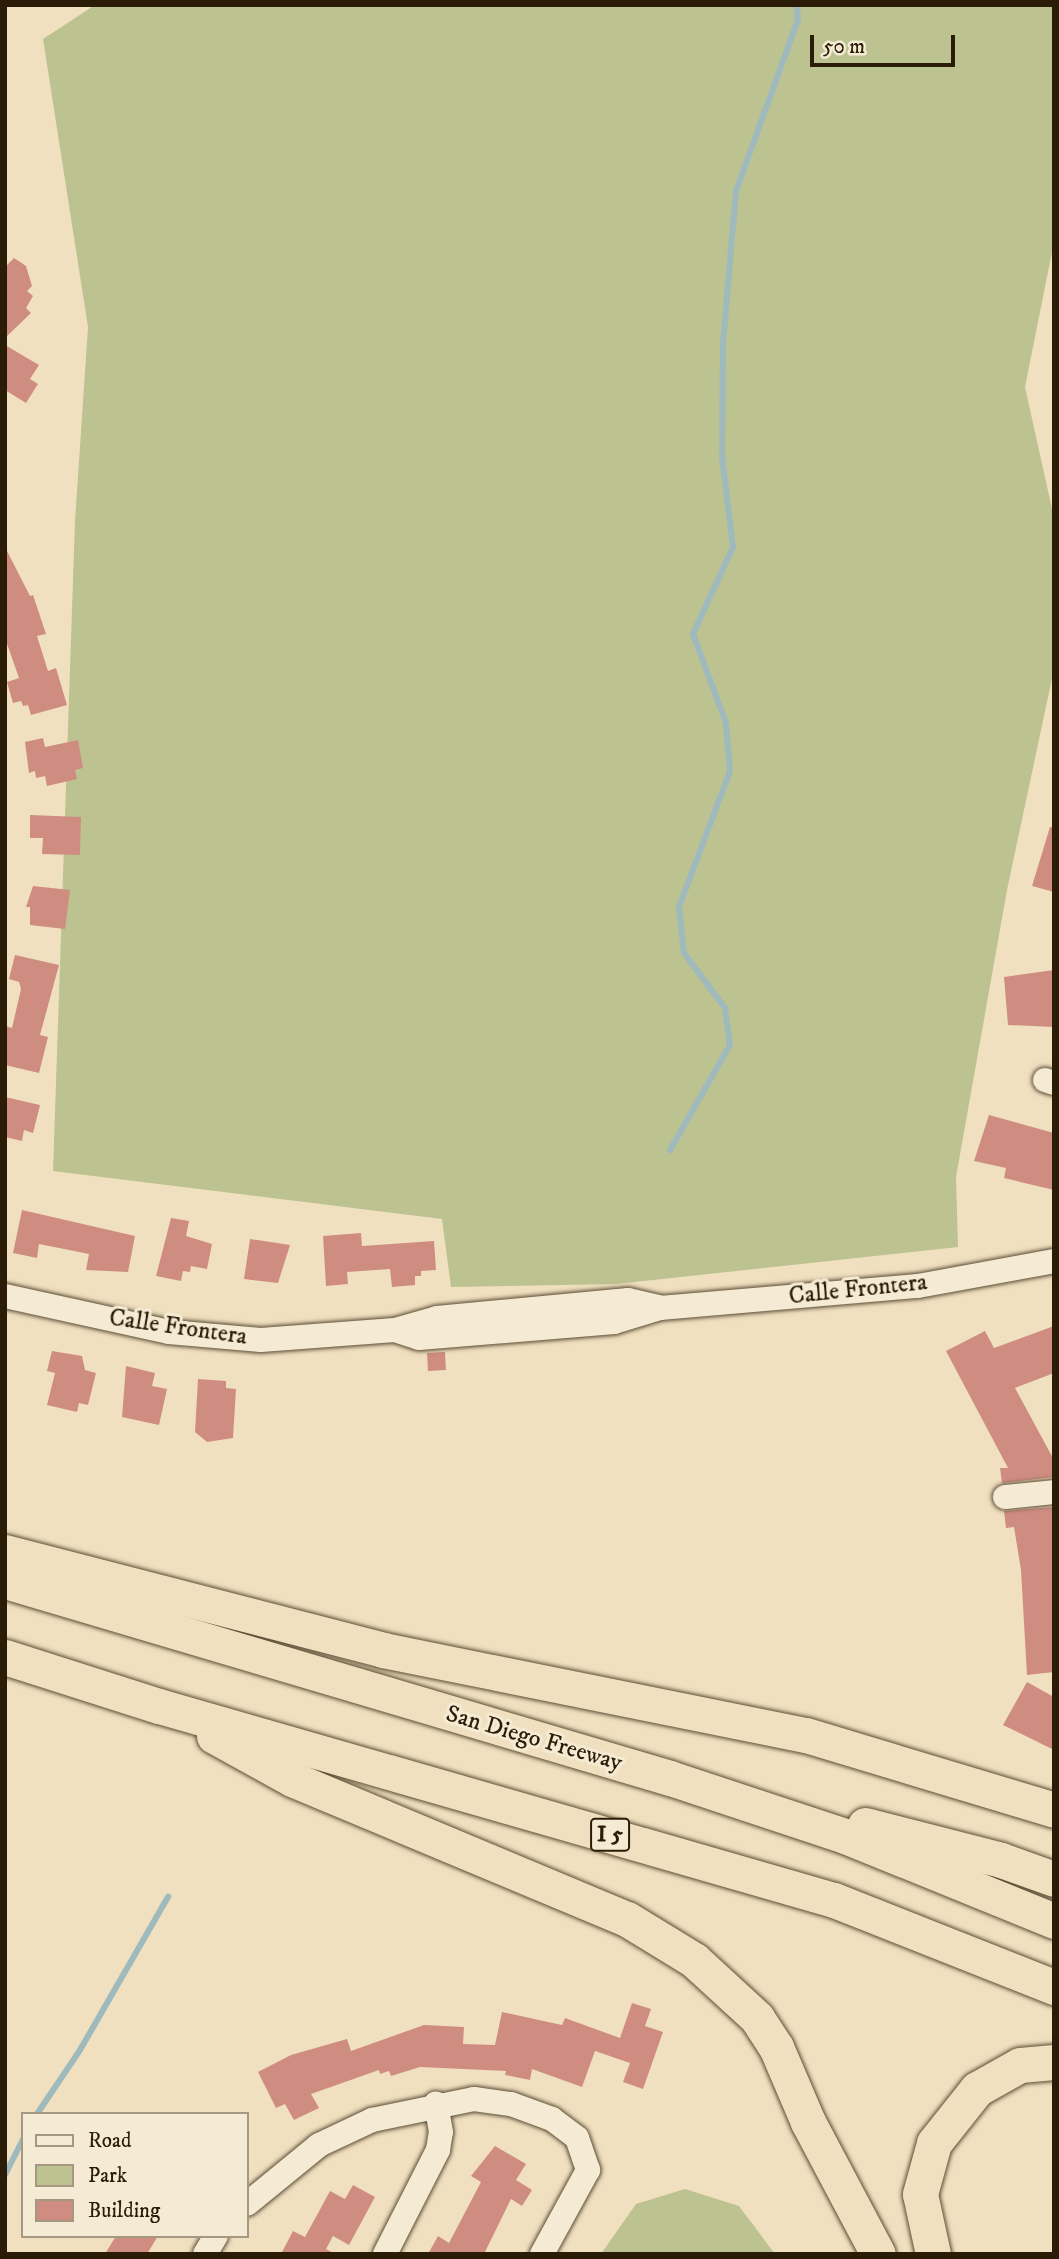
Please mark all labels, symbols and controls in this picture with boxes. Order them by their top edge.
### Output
scale bar [814,21,959,65]
text: 50 m [823,34,865,60]
street label: Calle Frontera [787,1268,929,1312]
street label: Calle Frontera [107,1304,249,1352]
street label: San Diego Freeway [443,1700,625,1778]
road number: I 5 [589,1816,631,1854]
legend [21,2112,248,2238]
text: Road [88,2128,132,2154]
text: Park [88,2163,127,2189]
text: Building [88,2198,160,2224]

